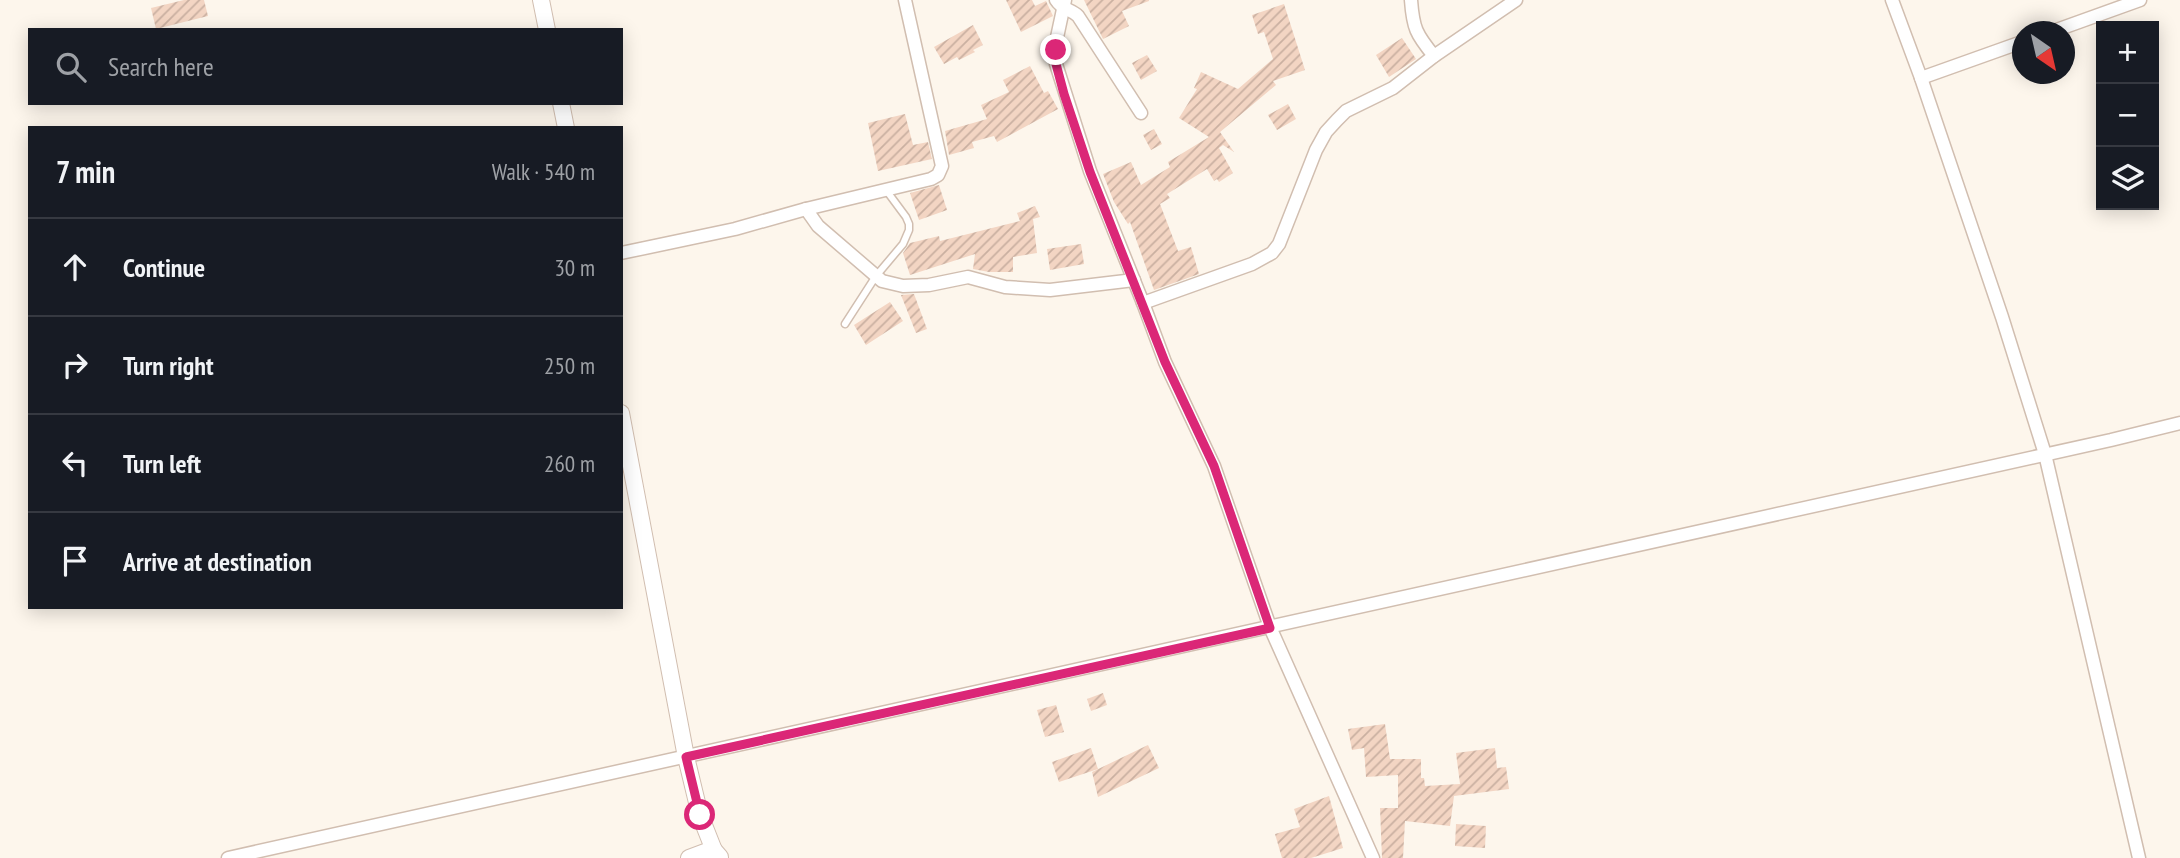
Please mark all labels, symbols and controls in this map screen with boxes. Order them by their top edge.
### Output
north arrow [2012,21,2075,84]
map controls [2096,21,2159,210]
button: + [2096,21,2159,84]
search box [28,28,623,105]
route end [1040,34,1071,65]
icon: search [52,48,90,86]
text: Search here [108,50,214,83]
button: − [2096,84,2159,147]
button: layers [2096,147,2159,210]
text: 7 min [56,152,115,191]
text: Walk · 540 m [492,157,595,186]
icon: ahead [56,248,94,286]
text: Continue [123,251,205,284]
text: 30 m [554,253,595,282]
icon: right [56,346,94,384]
text: Turn right [123,349,214,382]
text: 250 m [544,351,595,380]
icon: left [56,444,94,482]
text: Turn left [123,447,201,480]
text: 260 m [544,449,595,478]
icon: arrive [56,542,94,580]
text: Arrive at destination [123,545,312,578]
route start [684,799,715,830]

